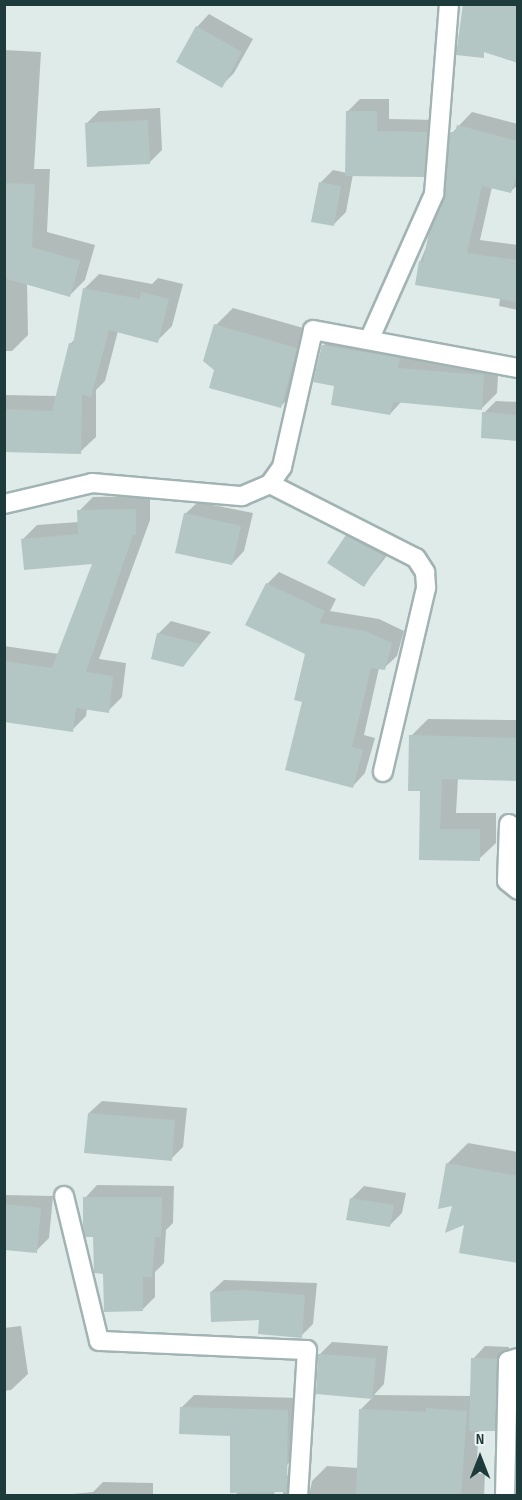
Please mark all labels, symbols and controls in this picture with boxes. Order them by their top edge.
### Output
north arrow [450,1428,510,1488]
text: N [476,1430,484,1449]

